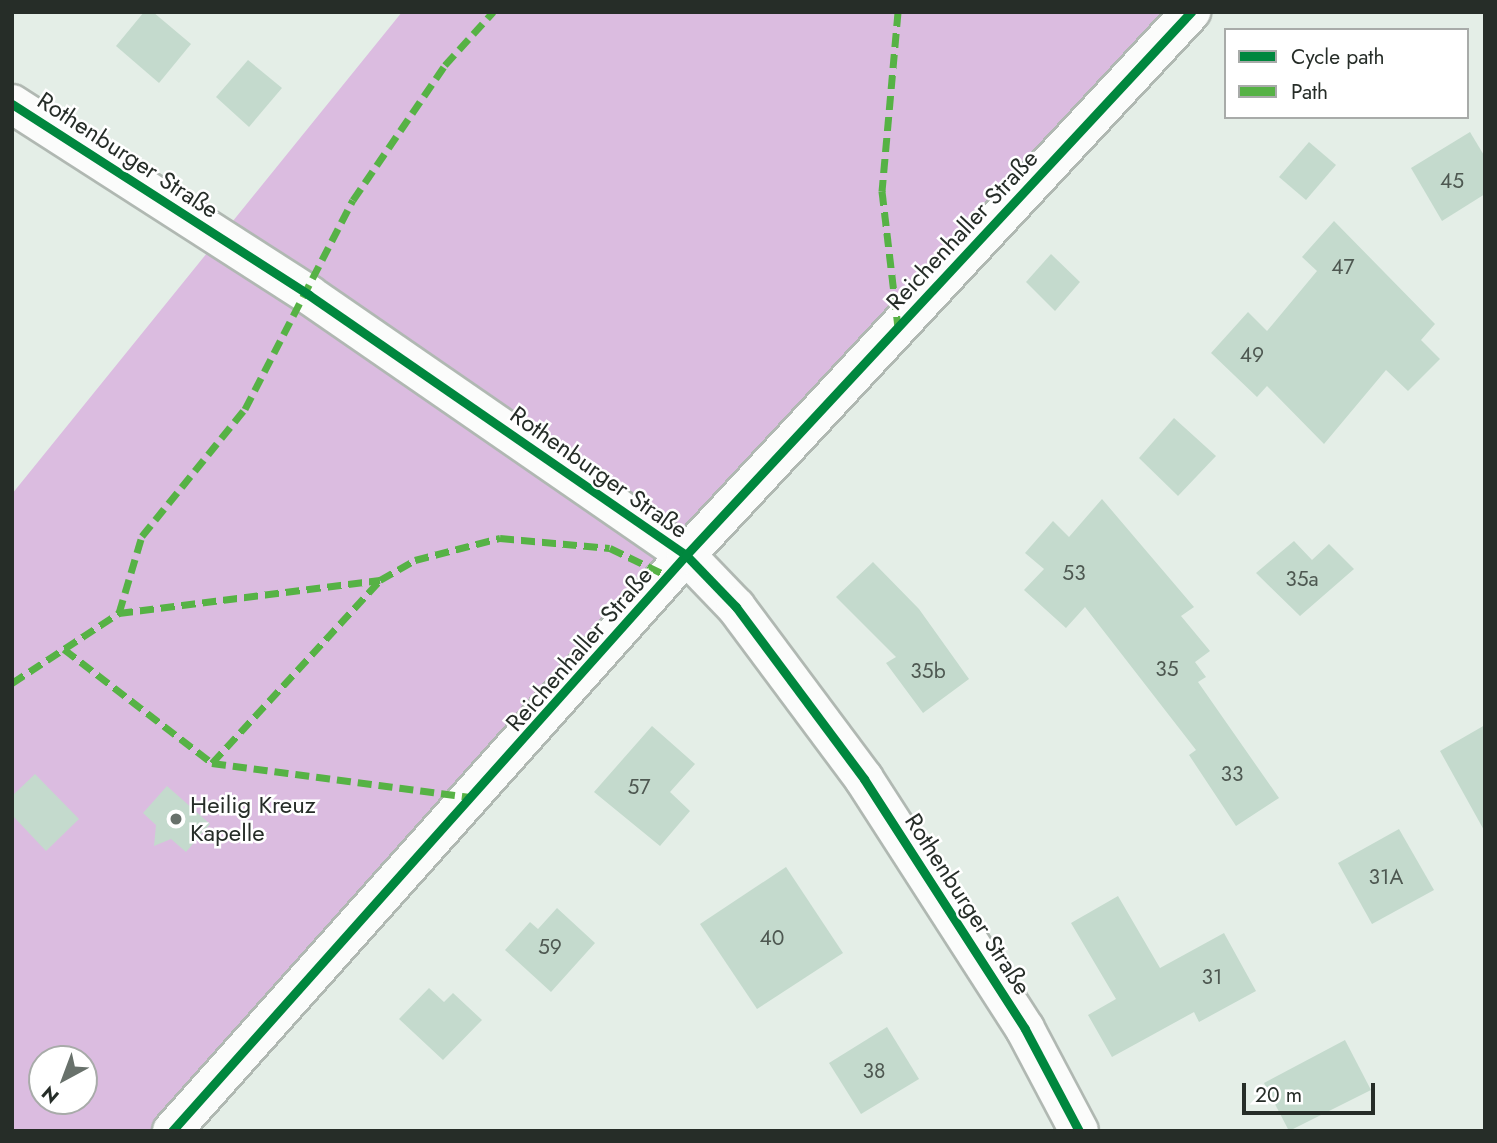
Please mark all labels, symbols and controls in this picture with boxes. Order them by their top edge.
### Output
legend [1224,28,1469,119]
text: Cycle path [1291,42,1384,72]
text: Path [1291,77,1328,107]
street label: Rothenburger Straße [32,86,224,224]
street label: Reichenhaller Straße [880,144,1044,316]
house number: 45 [1440,168,1464,194]
house number: 47 [1331,254,1355,280]
house number: 49 [1240,342,1264,368]
street label: Rothenburger Straße [505,400,693,544]
house number: 53 [1062,560,1086,586]
street label: Reichenhaller Straße [500,561,658,737]
house number: 35a [1285,566,1319,592]
house number: 35 [1155,656,1179,682]
house number: 35b [910,658,946,684]
house number: 33 [1221,761,1243,787]
house number: 57 [628,774,650,800]
place label: Heilig Kreuz Kapelle [190,791,316,847]
street label: Rothenburger Straße [899,808,1037,1000]
marker: Heilig Kreuz Kapelle [168,811,184,827]
house number: 31A [1369,864,1403,890]
house number: 40 [760,925,784,951]
house number: 59 [538,934,562,960]
house number: 31 [1202,964,1222,990]
north arrow [28,1045,98,1115]
house number: 38 [863,1058,885,1084]
scale bar [1245,1070,1378,1114]
text: N [36,1080,65,1110]
text: 20 m [1255,1080,1302,1110]

